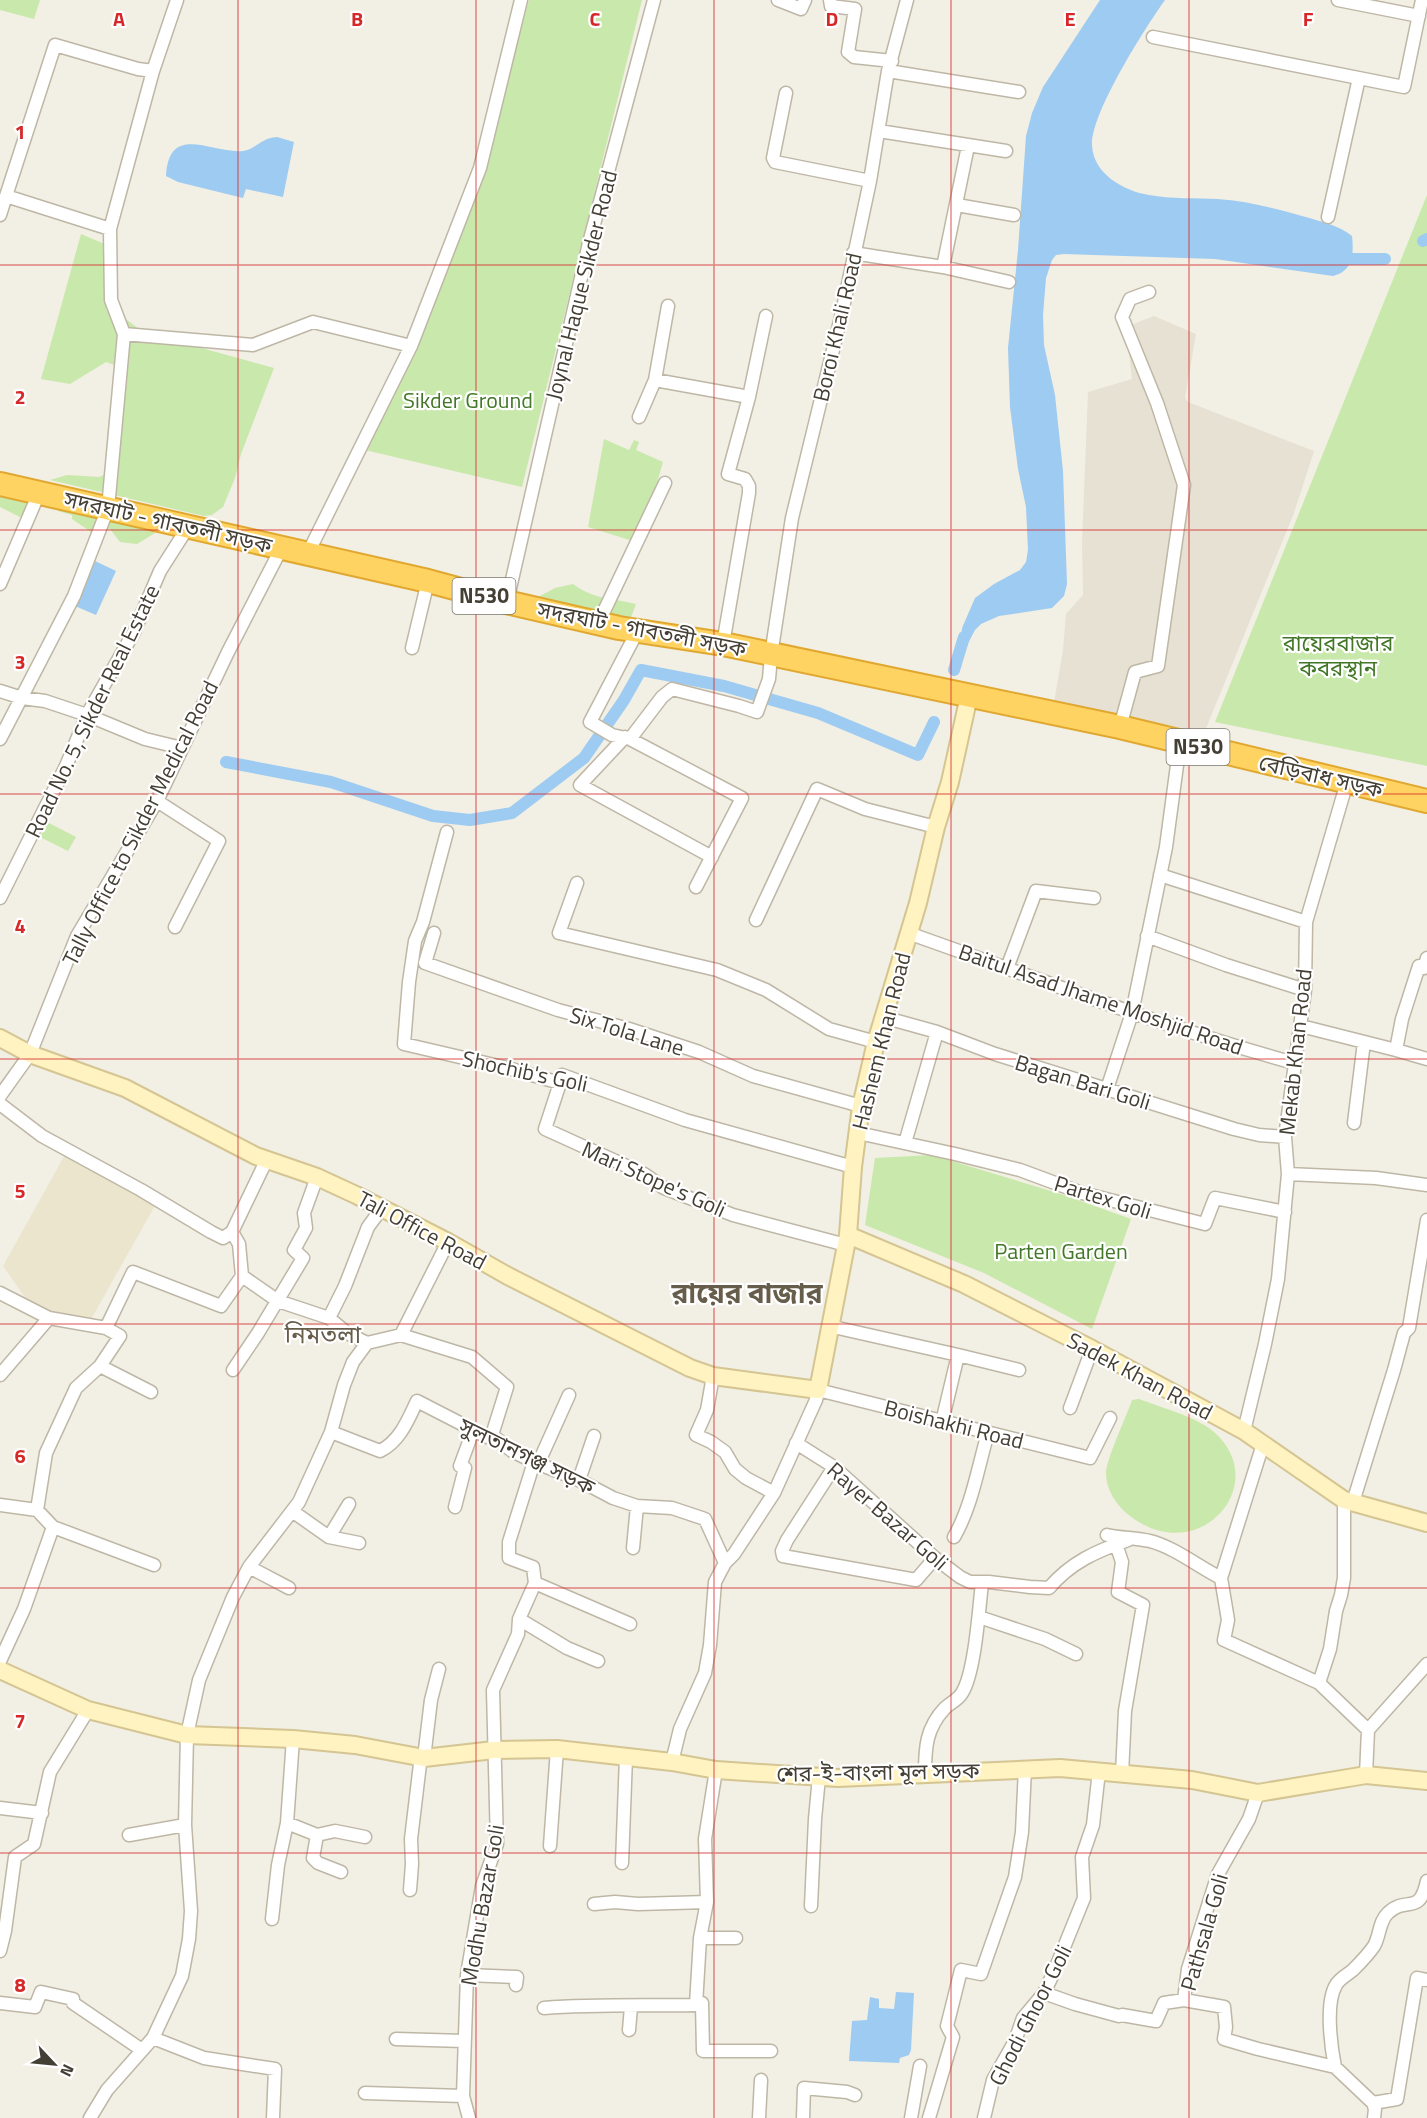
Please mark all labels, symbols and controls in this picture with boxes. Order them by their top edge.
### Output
text: A [113,3,125,34]
text: B [351,3,363,34]
text: C [590,3,601,34]
text: D [826,3,838,34]
text: E [1064,3,1076,34]
text: F [1303,3,1314,34]
text: 1 [14,116,26,147]
street label: Joynal Haque Sikder Road [536,166,626,404]
street label: Boroi Khali Road [803,249,871,405]
text: 2 [14,381,26,412]
park label: Sikder Ground [403,383,533,417]
street label: সদরঘাট - গাবতলী সড়ক [60,481,276,563]
road number: N530 [452,578,516,614]
street label: Road No. 5, Sikder Real Estate [16,579,168,843]
street label: সদরঘাট - গাবতলী সড়ক [533,592,750,666]
park label: রায়েরবাজার কবরস্থান [1282,626,1394,685]
text: 3 [14,646,26,677]
street label: Tally Office to Sikder Medical Road [53,674,227,972]
road number: N530 [1166,729,1230,765]
street label: বেড়িবাধ সড়ক [1255,745,1387,807]
text: 4 [14,910,26,941]
street label: Baitul Asad Jhame Moshjid Road [954,934,1248,1064]
street label: Hashem Khan Road [843,949,919,1133]
street label: Mekab Khan Road [1269,967,1321,1137]
street label: Six Tola Lane [566,997,688,1065]
street label: Shochib's Goli [459,1041,591,1101]
street label: Bagan Bari Goli [1011,1045,1155,1119]
street label: Mari Stope's Goli [576,1132,732,1226]
street label: Partex Goli [1050,1166,1156,1228]
text: 5 [14,1175,26,1206]
street label: Tali Office Road [351,1182,493,1278]
park label: Parten Garden [994,1234,1128,1268]
district label: রায়ের বাজার [670,1271,824,1314]
district label: নিমতলা [284,1316,362,1352]
street label: Sadek Khan Road [1061,1323,1219,1429]
street label: Boishakhi Road [881,1390,1027,1458]
street label: সুলতানগঞ্জ সড়ক [452,1408,601,1504]
text: 6 [14,1440,26,1471]
street label: Rayer Bazar Goli [820,1453,956,1579]
text: 7 [14,1705,26,1736]
street label: শের-ই-বাংলা মূল সড়ক [776,1753,980,1791]
street label: Modhu Bazar Goli [451,1822,513,1988]
street label: Pathsala Goli [1171,1869,1237,1995]
street label: Ghodi Ghoor Goli [980,1938,1080,2092]
text: 8 [14,1969,26,2000]
north arrow [24,2034,84,2094]
text: N [54,2060,81,2081]

